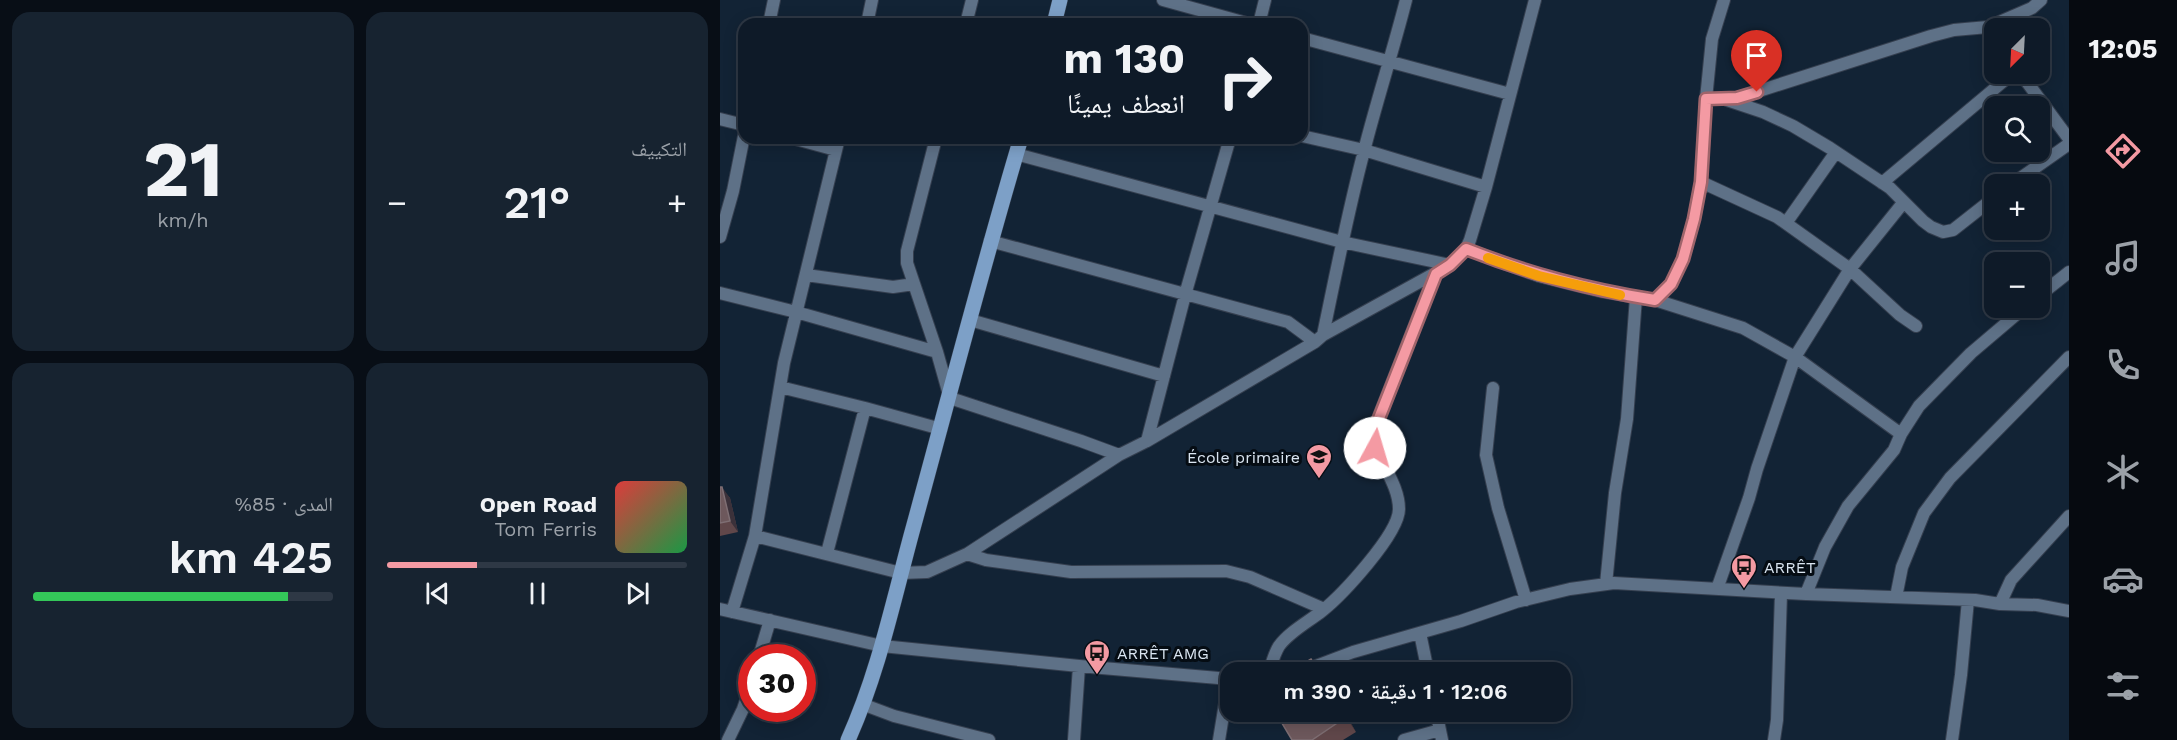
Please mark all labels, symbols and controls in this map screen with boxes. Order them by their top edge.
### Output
north arrow [1984,18,2050,84]
map controls [1984,18,2050,318]
pin [1731,30,1782,92]
text: 12:05 [2089,33,2157,65]
text: 130 m [1063,34,1185,83]
icon: arrive [1740,39,1773,72]
icon: right [1206,42,1284,120]
text: انعطف يمينًا [1067,88,1185,120]
button: search [1984,96,2050,162]
text: 21 [143,123,223,215]
icon: directions [2102,130,2144,172]
text: التكييف [631,137,687,161]
button: + [1984,174,2050,240]
text: 21° [503,176,571,229]
text: − [387,183,407,222]
text: + [667,183,687,222]
text: km/h [157,208,209,232]
icon: music [2102,237,2144,279]
button: − [1984,252,2050,318]
icon: phone [2102,344,2144,386]
position arrow [1343,416,1407,480]
school or university icon: École primaire [1304,442,1334,480]
place label: École primaire [1187,448,1300,467]
icon: climate [2102,451,2144,493]
text: المدى · 85% [235,492,333,516]
text: Open Road [480,492,597,517]
text: Tom Ferris [494,517,597,541]
text: 425 km [169,531,333,584]
bus stop icon: ARRÊT [1729,552,1759,590]
place label: ARRÊT [1764,558,1816,577]
icon: car [2102,558,2144,600]
icon: previous [421,577,454,610]
icon: pause [521,577,554,610]
icon: next [621,577,654,610]
bus stop icon: ARRÊT AMG [1082,638,1112,676]
speed limit sign: 30 [738,644,816,722]
place label: ARRÊT AMG [1117,644,1209,663]
icon: filters [2102,665,2144,707]
text: 12:06 · 1 دقيقة · 390 m [1283,679,1508,704]

